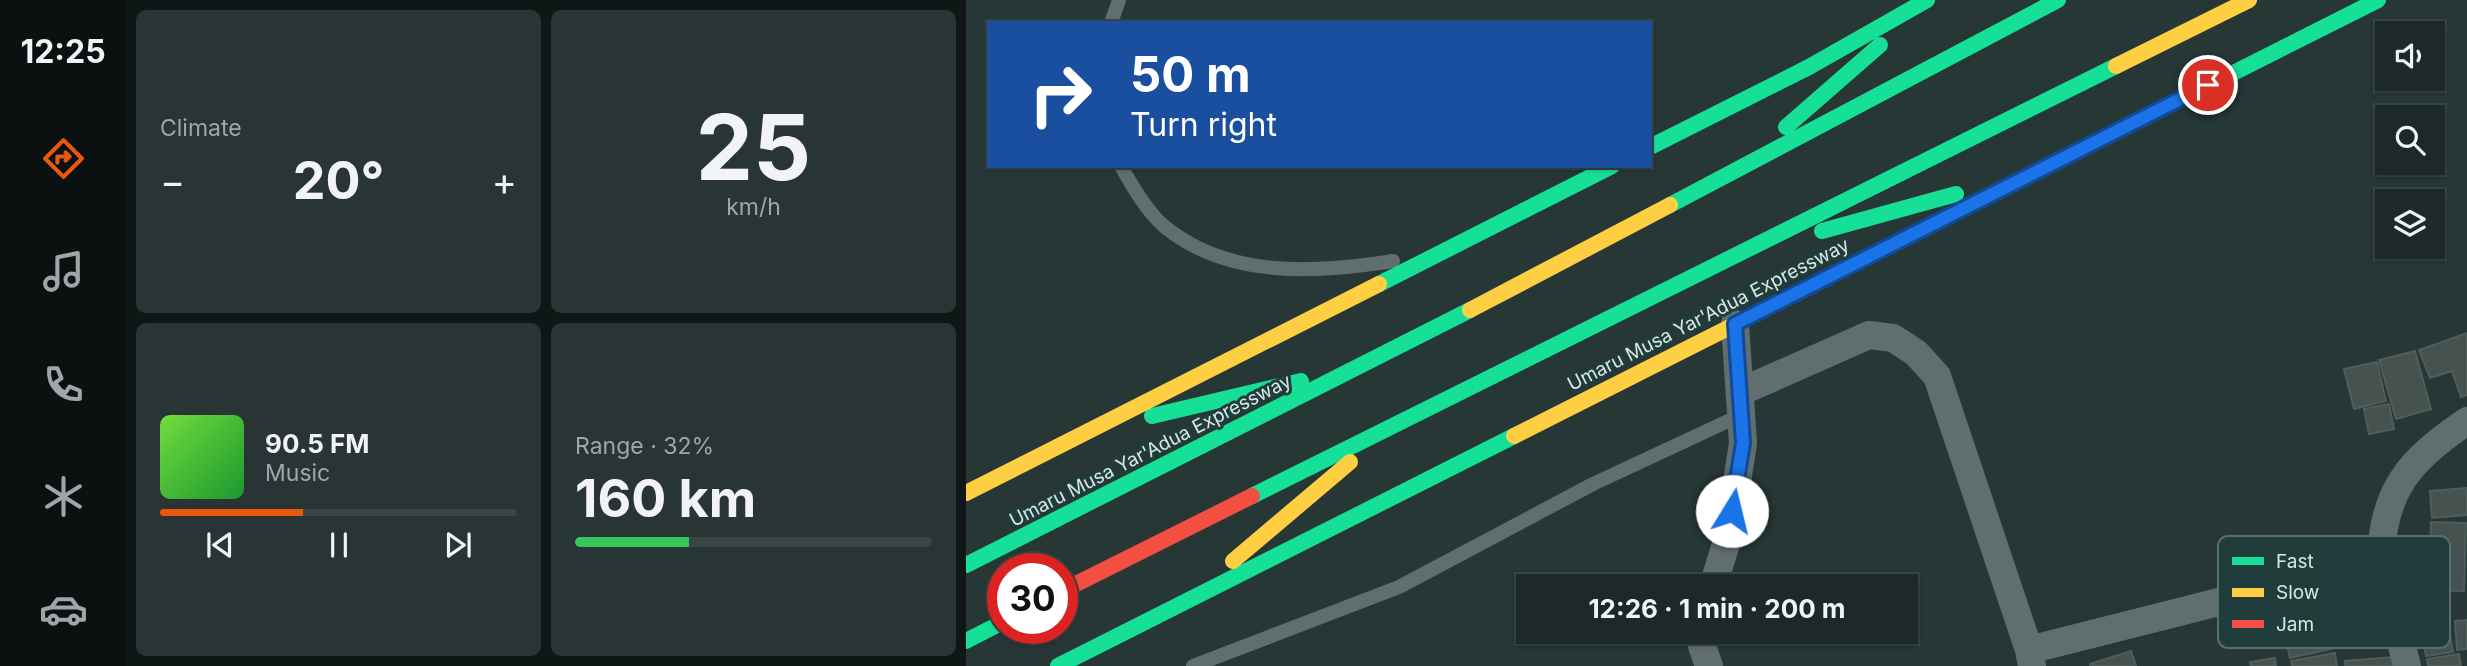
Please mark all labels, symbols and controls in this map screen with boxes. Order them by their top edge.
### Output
map controls [2375,21,2445,259]
button: sound [2375,21,2445,91]
text: 12:25 [20,32,106,71]
text: 50 m [1130,45,1251,104]
icon: right [1015,49,1106,140]
pin [2178,55,2238,115]
icon: arrive [2189,66,2227,104]
text: 25 [696,92,811,202]
text: Turn right [1130,105,1277,144]
button: search [2375,105,2445,175]
text: Climate [160,114,242,142]
icon: directions [39,134,88,183]
text: 20° [293,149,384,212]
text: − [160,158,185,204]
text: + [492,158,517,204]
button: layers [2375,189,2445,259]
text: km/h [726,193,781,221]
street label: Umaru Musa Yar'Adua Expressway [1563,233,1853,396]
icon: music [39,247,88,296]
icon: phone [39,360,88,409]
street label: Umaru Musa Yar'Adua Expressway [1005,369,1295,532]
text: 90.5 FM [265,428,369,459]
text: Range · 32% [575,432,714,460]
text: Music [265,459,330,487]
text: 160 km [575,467,756,530]
icon: climate [39,472,88,521]
position arrow [1695,474,1769,548]
icon: previous [201,526,239,564]
icon: pause [320,526,358,564]
icon: next [439,526,477,564]
legend [2218,536,2450,648]
text: Fast [2276,550,2314,573]
speed limit sign: 30 [987,553,1078,644]
text: Slow [2276,581,2319,604]
icon: car [39,585,88,634]
text: 12:26 · 1 min · 200 m [1588,593,1846,624]
text: Jam [2276,613,2314,636]

